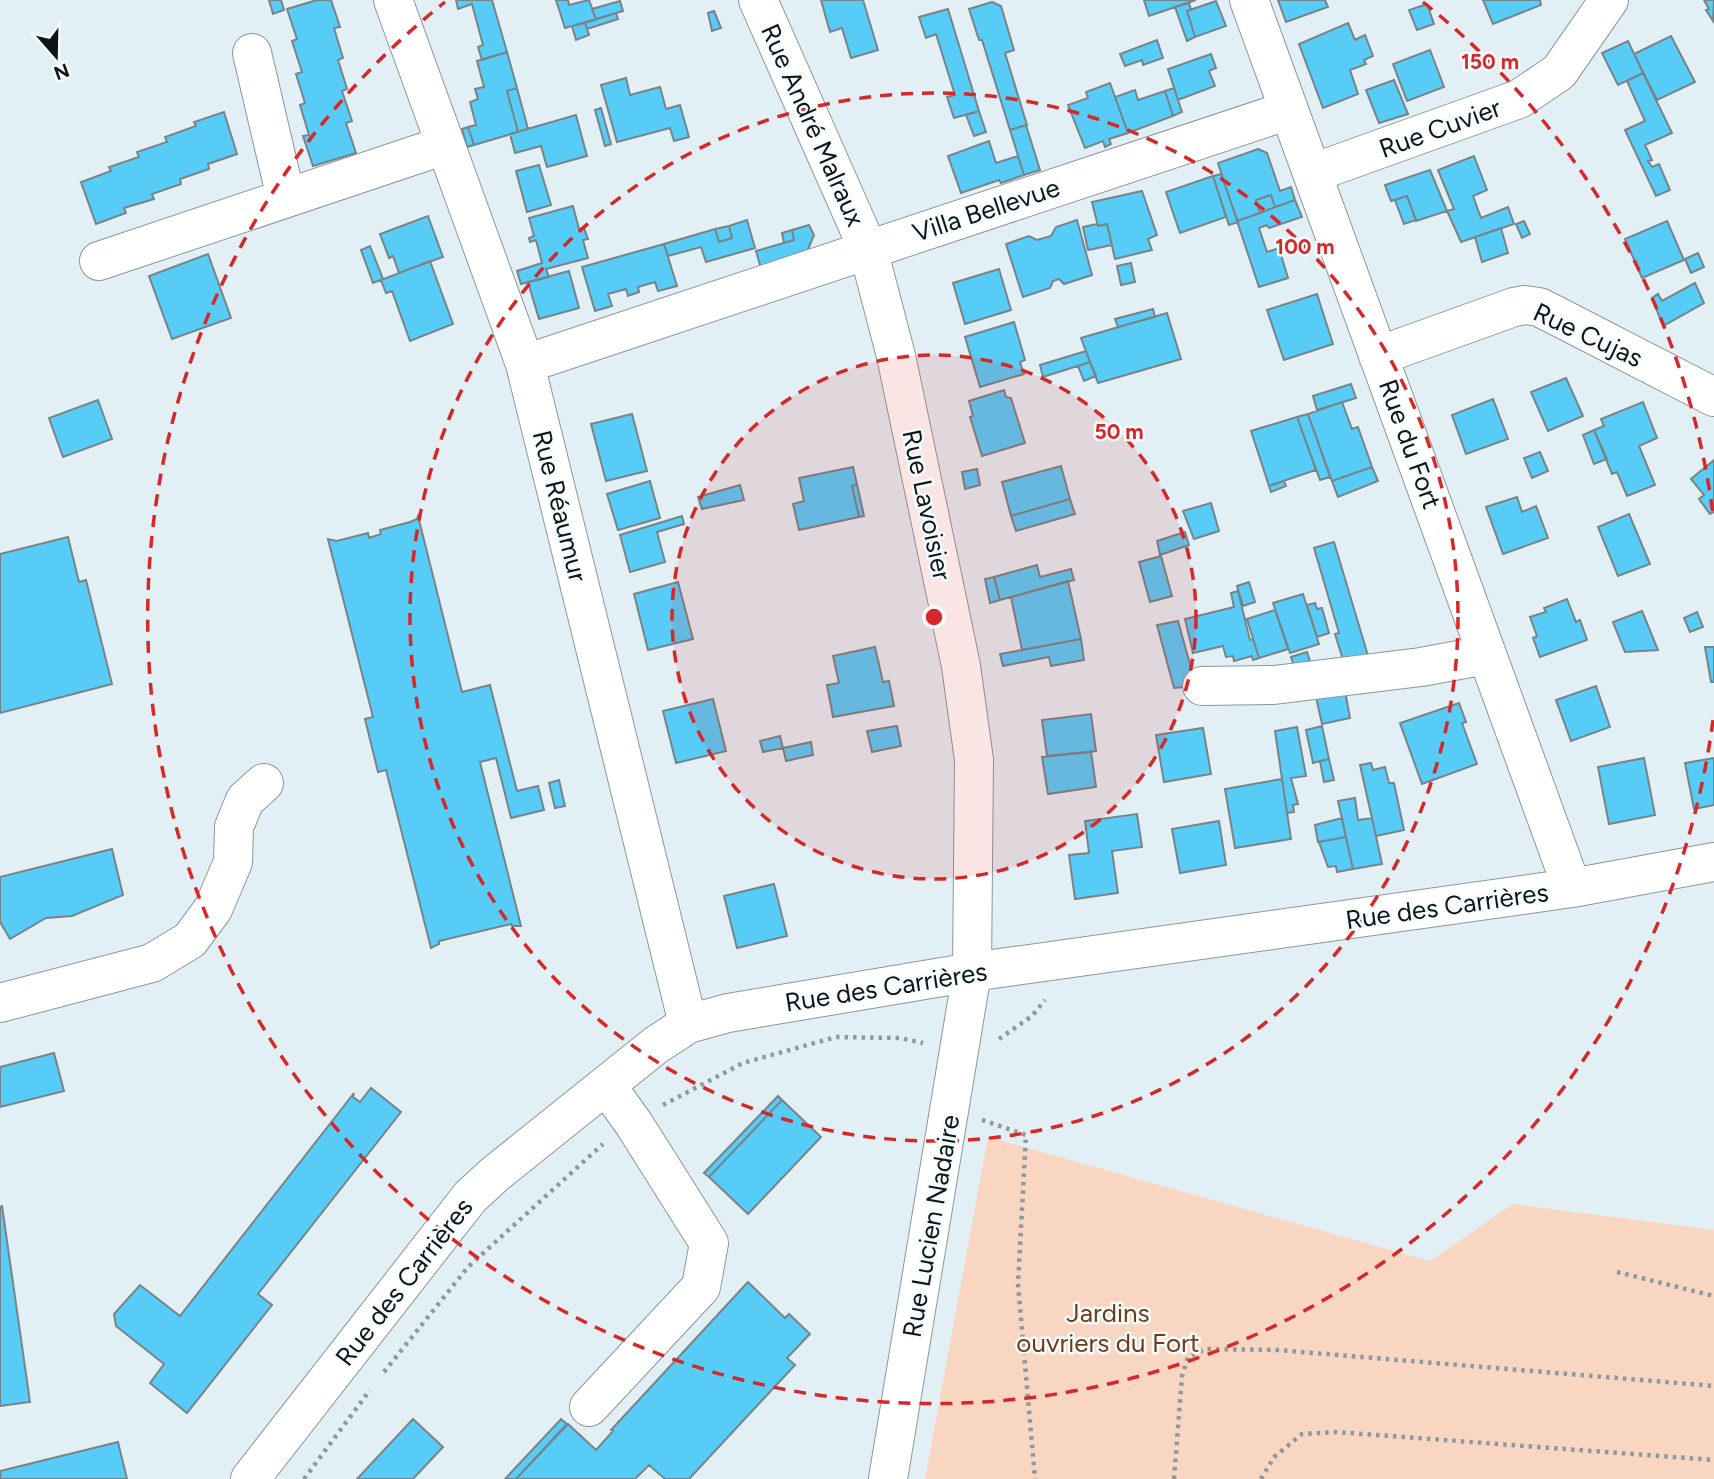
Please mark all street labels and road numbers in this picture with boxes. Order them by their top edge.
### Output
street label: Rue André Malraux [754,19,872,232]
street label: Rue Cuvier [1375,91,1505,165]
street label: Villa Bellevue [908,171,1064,249]
street label: Rue Cujas [1528,296,1648,374]
street label: Rue du Fort [1372,375,1448,513]
street label: Rue Réaumur [526,427,594,585]
street label: Rue Lavoisier [895,427,959,584]
street label: Rue des Carrières [1344,876,1550,936]
street label: Rue des Carrières [783,955,989,1019]
street label: Rue Lucien Nadaire [896,1112,966,1340]
street label: Rue des Carrières [328,1192,480,1372]

